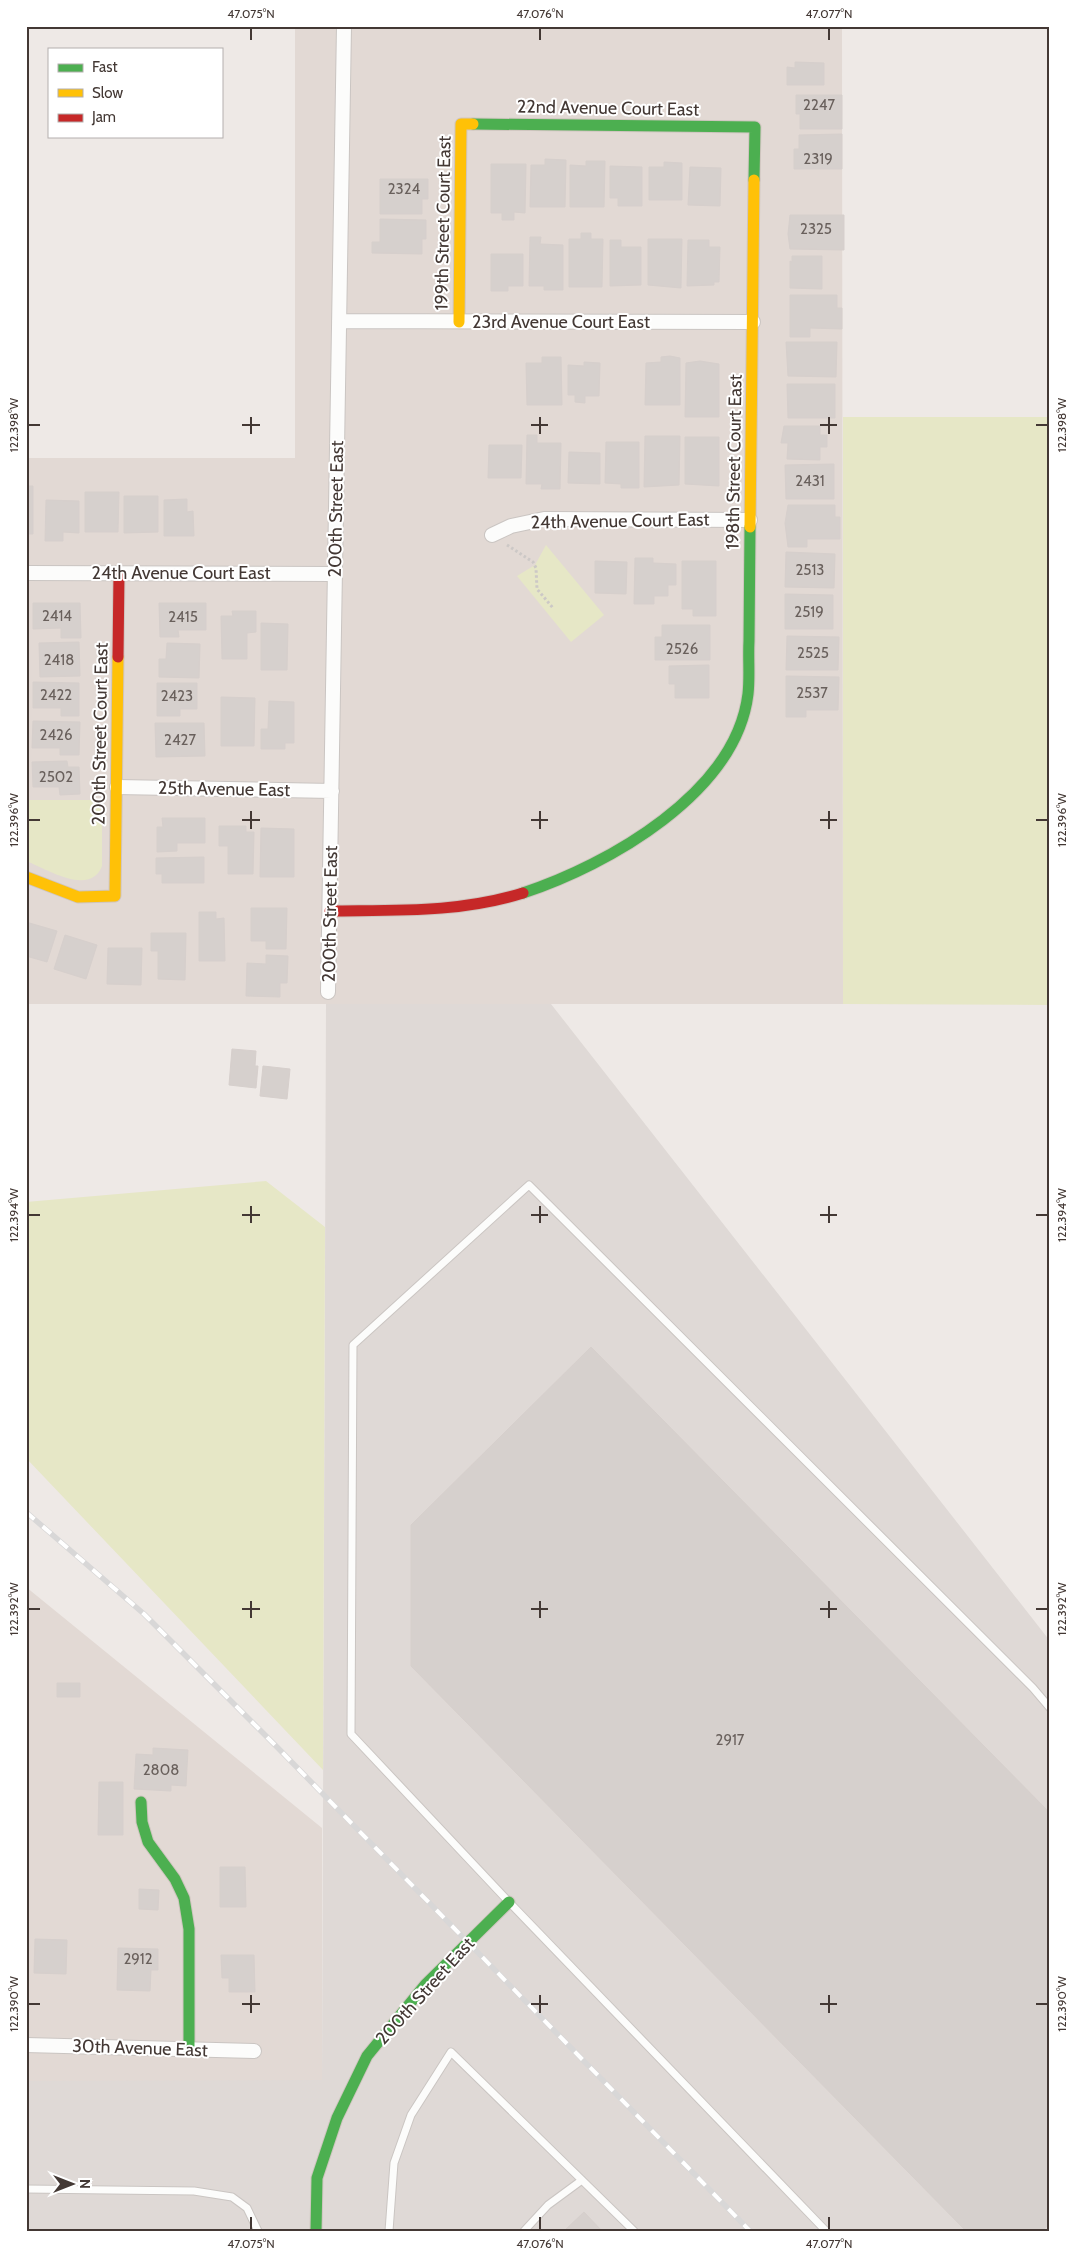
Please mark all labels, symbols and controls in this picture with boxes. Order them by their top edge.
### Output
text: 47.075°N [227,6,275,21]
text: 47.076°N [516,6,564,21]
text: 47.077°N [805,6,853,21]
legend [48,48,222,138]
text: Fast [92,58,117,76]
text: Slow [92,84,123,102]
street label: 22nd Avenue Court East [517,95,699,121]
house number: 2247 [803,96,835,114]
text: Jam [91,108,116,126]
street label: 199th Street Court East [430,136,456,310]
house number: 2319 [803,150,833,168]
house number: 2324 [388,180,421,198]
house number: 2325 [800,220,832,238]
street label: 23rd Avenue Court East [472,311,650,333]
street label: 198th Street Court East [721,374,747,550]
text: 122.398°W [6,397,21,452]
text: 122.398°W [1054,397,1069,452]
street label: 200th Street East [324,440,348,578]
house number: 2431 [795,472,825,490]
street label: 24th Avenue Court East [530,508,710,534]
house number: 2513 [796,561,824,579]
street label: 24th Avenue Court East [92,562,270,584]
house number: 2519 [794,603,824,621]
house number: 2414 [42,607,72,625]
house number: 2415 [168,608,198,626]
house number: 2526 [666,640,698,658]
street label: 200th Street Court East [87,642,113,826]
house number: 2525 [797,644,829,662]
house number: 2418 [44,651,74,669]
house number: 2537 [796,684,828,702]
house number: 2422 [40,686,72,704]
house number: 2423 [161,687,193,705]
house number: 2426 [40,726,72,744]
house number: 2427 [164,731,196,749]
house number: 2502 [39,768,73,786]
street label: 25th Avenue East [158,777,290,801]
text: 122.396°W [6,792,21,847]
text: 122.396°W [1054,792,1069,847]
street label: 200th Street East [318,845,342,983]
text: 122.394°W [6,1187,21,1242]
text: 122.394°W [1054,1187,1069,1242]
text: 122.392°W [6,1582,21,1636]
text: 122.392°W [1054,1582,1069,1636]
house number: 2917 [716,1731,745,1749]
house number: 2808 [143,1761,179,1779]
street label: 200th Street East [371,1933,479,2049]
house number: 2912 [123,1950,153,1968]
text: 122.390°W [6,1976,21,2032]
text: 122.390°W [1054,1976,1069,2032]
street label: 30th Avenue East [72,2035,208,2061]
north arrow [48,2160,98,2210]
text: N [76,2179,94,2189]
text: 47.075°N [227,2236,275,2251]
text: 47.076°N [516,2236,564,2251]
text: 47.077°N [805,2236,853,2251]

